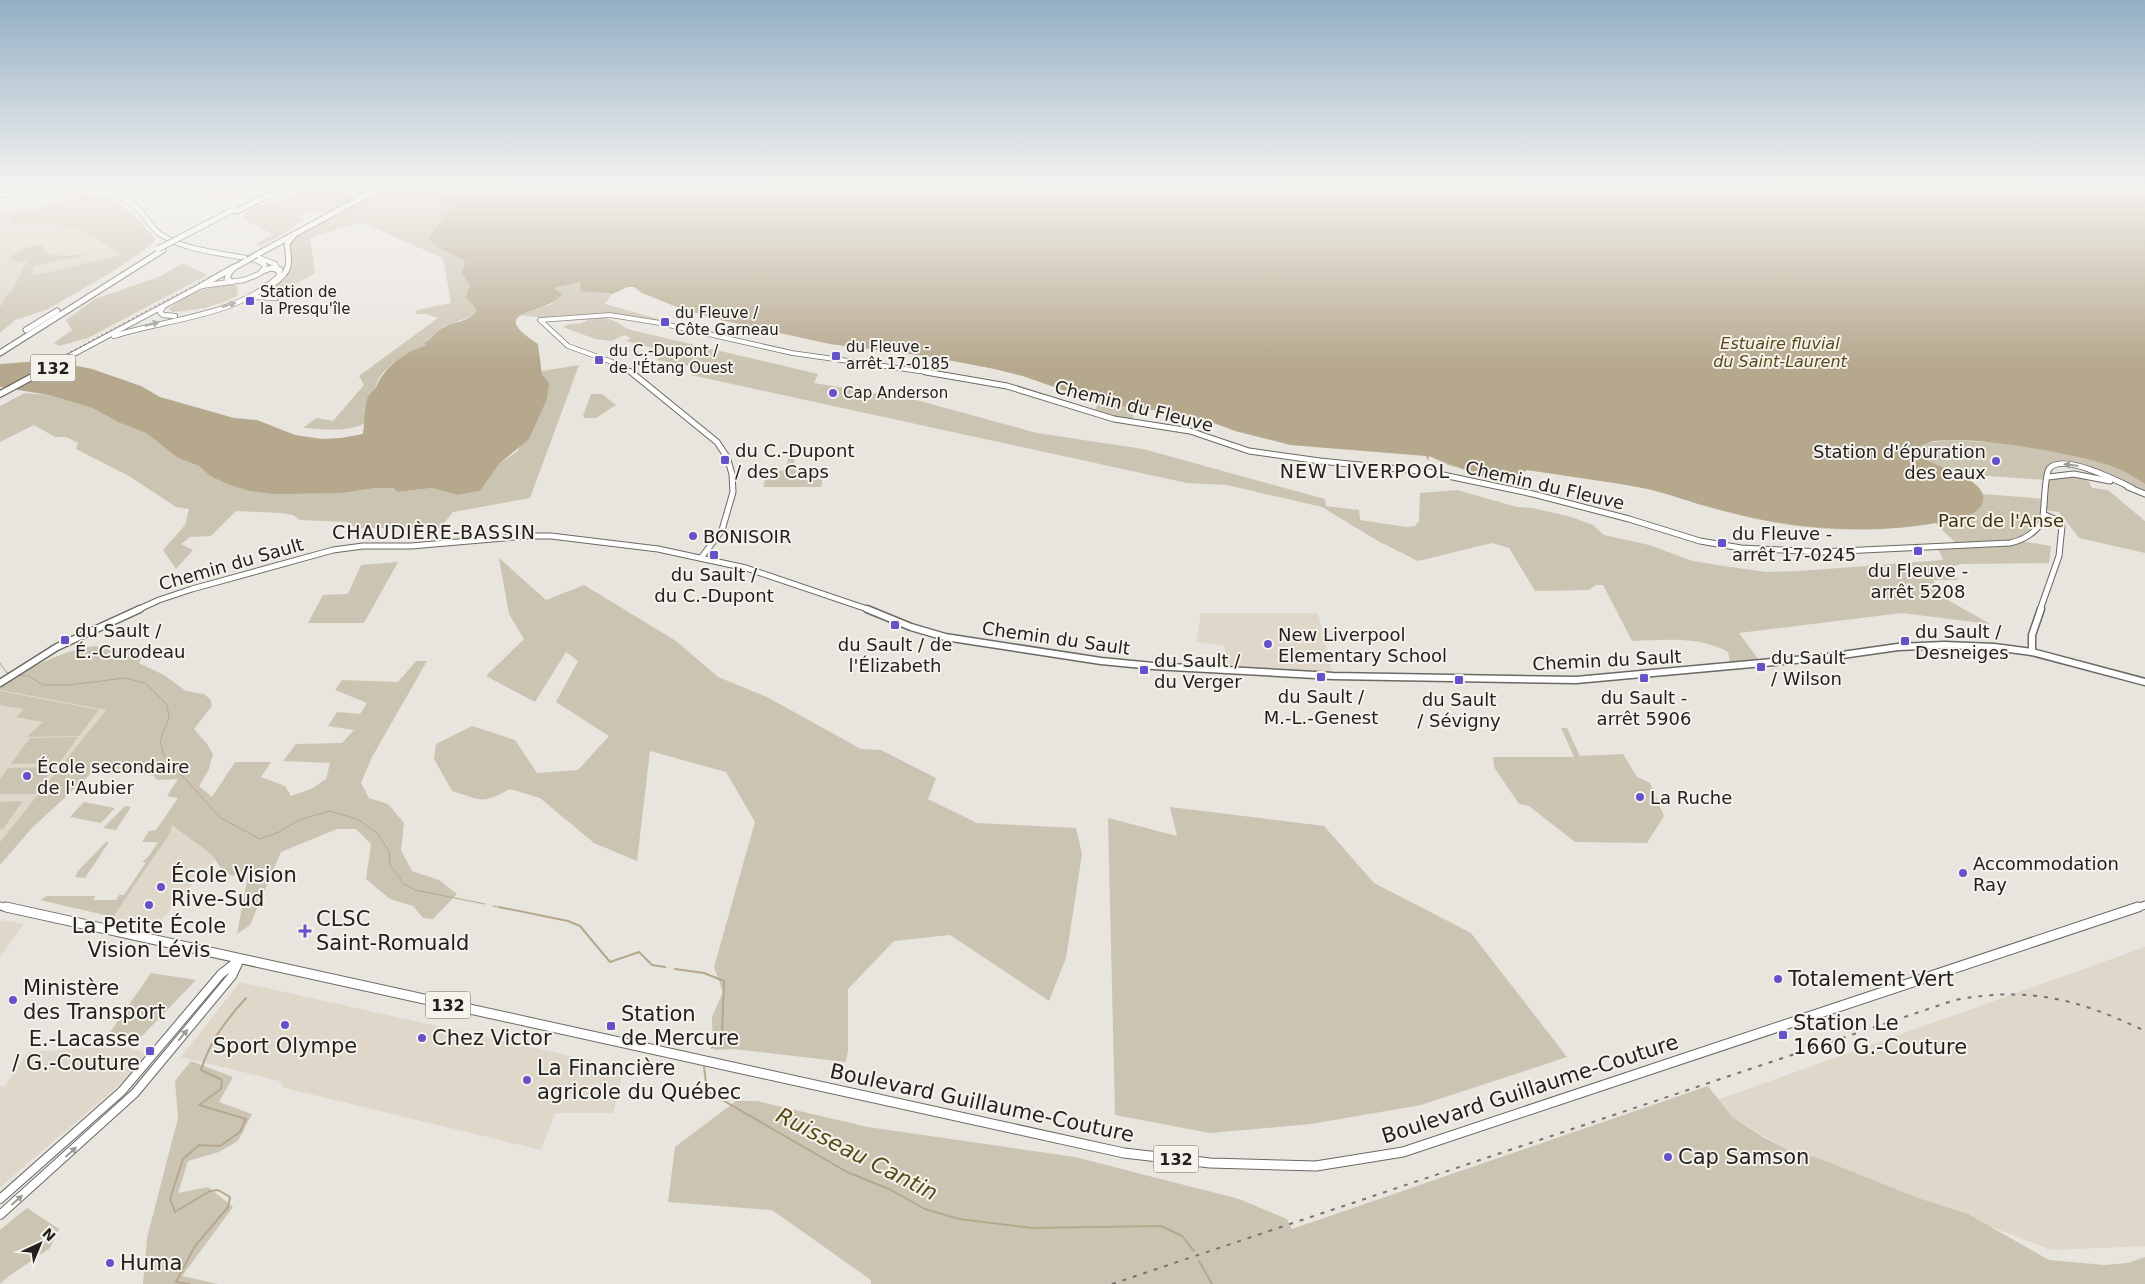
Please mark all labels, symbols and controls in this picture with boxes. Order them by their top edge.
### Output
place label: Station de la Presqu'île [260,283,351,318]
marker: Station de la Presqu'île [244,295,256,307]
one-way arrow [222,301,237,309]
place label: du Fleuve / Côte Garneau [675,304,779,339]
marker: du Fleuve / Côte Garneau [659,316,671,328]
one-way arrow [145,320,160,328]
water label: Estuaire fluvial du Saint-Laurent [1713,334,1848,371]
place label: du Fleuve - arrêt 17-0185 [846,338,949,373]
place label: du C.-Dupont / de l'Étang Ouest [609,342,734,377]
marker: du Fleuve - arrêt 17-0185 [830,350,842,362]
road number: 132 [30,354,76,382]
marker: du C.-Dupont / de l'Étang Ouest [593,354,605,366]
street label: Chemin du Fleuve [1052,376,1216,436]
place label: Cap Anderson [843,384,948,402]
marker: Cap Anderson [827,387,839,399]
place label: du C.-Dupont / des Caps [735,440,855,482]
place label: Station d'épuration des eaux [1813,441,1986,483]
marker: du C.-Dupont / des Caps [719,454,731,466]
marker: Station d'épuration des eaux [1990,455,2002,467]
street label: Chemin du Fleuve [1463,456,1627,514]
district label: NEW LIVERPOOL [1280,460,1450,482]
one-way arrow [2062,461,2078,469]
park label: Parc de l'Anse [1938,510,2064,531]
district label: CHAUDIÈRE-BASSIN [332,521,536,543]
place label: du Fleuve - arrêt 17-0245 [1732,523,1856,565]
place label: BONISOIR [703,526,791,547]
marker: BONISOIR [687,530,699,542]
street label: Chemin du Sault [156,533,306,595]
marker: du Fleuve - arrêt 17-0245 [1716,537,1728,549]
marker: du Fleuve - arrêt 5208 [1912,545,1924,557]
marker: du Sault / du C.-Dupont [708,549,720,561]
place label: du Fleuve - arrêt 5208 [1868,560,1968,602]
place label: du Sault / du C.-Dupont [654,564,774,606]
street label: Chemin du Sault [981,617,1131,659]
marker: du Sault / de l'Élizabeth [889,619,901,631]
place label: du Sault / É.-Curodeau [75,620,186,662]
place label: du Sault / Desneiges [1915,621,2009,663]
place label: New Liverpool Elementary School [1278,624,1447,666]
marker: du Sault / É.-Curodeau [59,634,71,646]
place label: du Sault / de l'Élizabeth [838,634,952,676]
marker: du Sault / Desneiges [1899,635,1911,647]
marker: New Liverpool Elementary School [1262,638,1274,650]
street label: Chemin du Sault [1532,646,1682,674]
place label: du Sault / Wilson [1771,647,1845,689]
place label: du Sault / du Verger [1154,650,1242,692]
marker: du Sault / Wilson [1755,661,1767,673]
marker: du Sault / du Verger [1138,664,1150,676]
marker: du Sault / M.-L.-Genest [1315,671,1327,683]
marker: du Sault - arrêt 5906 [1638,672,1650,684]
marker: du Sault / Sévigny [1453,674,1465,686]
place label: du Sault / M.-L.-Genest [1264,686,1378,728]
place label: du Sault - arrêt 5906 [1597,687,1691,729]
place label: du Sault / Sévigny [1417,689,1501,731]
place label: École secondaire de l'Aubier [37,756,189,798]
marker: École secondaire de l'Aubier [21,770,33,782]
place label: La Ruche [1650,787,1732,808]
marker: La Ruche [1634,791,1646,803]
place label: Accommodation Ray [1973,853,2119,895]
place label: École Vision Rive-Sud [171,862,297,911]
marker: Accommodation Ray [1957,867,1969,879]
marker: École Vision Rive-Sud [155,881,167,893]
marker: La Petite École Vision Lévis [143,899,155,911]
place label: CLSC Saint-Romuald [316,907,469,955]
place label: La Petite École Vision Lévis [72,913,226,962]
marker: CLSC Saint-Romuald [298,924,312,938]
place label: Totalement Vert [1787,967,1954,991]
marker: Totalement Vert [1772,973,1784,985]
place label: Ministère des Transport [23,976,165,1024]
road number: 132 [426,992,470,1018]
marker: Ministère des Transport [7,994,19,1006]
place label: Station de Mercure [621,1002,739,1050]
place label: Station Le 1660 G.-Couture [1793,1011,1967,1059]
marker: Sport Olympe [279,1019,291,1031]
marker: Station de Mercure [605,1020,617,1032]
place label: Chez Victor [432,1026,552,1050]
place label: E.-Lacasse / G.-Couture [12,1027,140,1075]
one-way arrow [177,1029,188,1042]
marker: Station Le 1660 G.-Couture [1777,1029,1789,1041]
street label: Boulevard Guillaume-Couture [1379,1030,1681,1148]
marker: Chez Victor [416,1032,428,1044]
place label: Sport Olympe [213,1034,357,1058]
marker: E.-Lacasse / G.-Couture [144,1045,156,1057]
place label: La Financière agricole du Québec [537,1056,741,1104]
street label: Boulevard Guillaume-Couture [828,1059,1136,1147]
marker: La Financière agricole du Québec [521,1074,533,1086]
water label: Ruisseau Cantin [772,1103,942,1205]
place label: Cap Samson [1678,1145,1809,1169]
one-way arrow [64,1146,76,1158]
road number: 132 [1154,1146,1198,1172]
marker: Cap Samson [1662,1151,1674,1163]
one-way arrow [11,1194,23,1206]
north arrow [15,1219,65,1269]
text: N [39,1225,59,1244]
place label: Huma [120,1251,182,1275]
marker: Huma [104,1257,116,1269]

